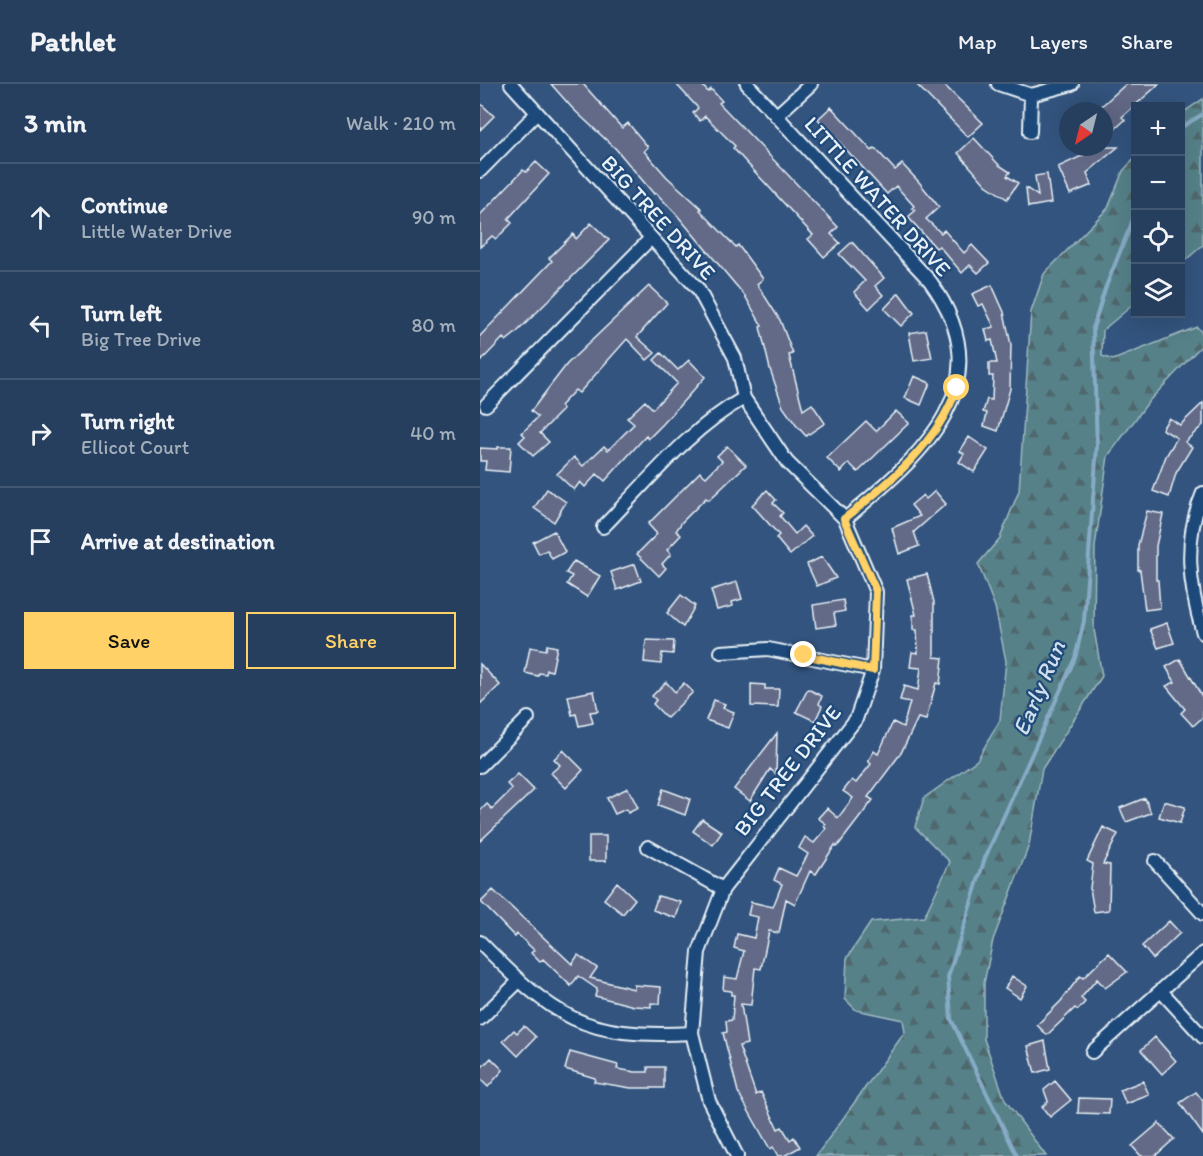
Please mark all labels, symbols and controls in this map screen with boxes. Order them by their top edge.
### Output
text: Pathlet [30,24,116,58]
text: Map [958,29,997,54]
text: Layers [1030,29,1088,54]
text: Share [1121,29,1173,54]
north arrow [1059,102,1113,156]
map controls [1131,102,1185,318]
button: + [1131,102,1185,156]
text: 3 min [24,107,86,139]
text: Walk · 210 m [346,111,456,135]
street label: LITTLE WATER DRIVE [799,111,957,282]
street label: BIG TREE DRIVE [596,149,722,285]
button: − [1131,156,1185,210]
text: Continue [81,192,168,219]
icon: ahead [24,201,57,234]
text: 90 m [412,205,456,229]
button: locate [1131,210,1185,264]
text: Little Water Drive [81,219,232,243]
button: layers [1131,264,1185,318]
text: Turn left [81,300,162,327]
icon: left [24,309,57,342]
text: 80 m [411,313,456,337]
text: Big Tree Drive [81,327,201,351]
route start [943,374,969,400]
text: Turn right [81,408,175,435]
icon: right [24,417,57,450]
text: 40 m [410,421,456,445]
text: Ellicot Court [81,435,189,459]
icon: arrive [24,525,57,558]
text: Arrive at destination [81,528,275,555]
button: Save [24,612,234,669]
button: Share [246,612,456,669]
water label: Early Run [1006,636,1072,739]
route end [790,641,816,667]
street label: BIG TREE DRIVE [728,700,847,841]

